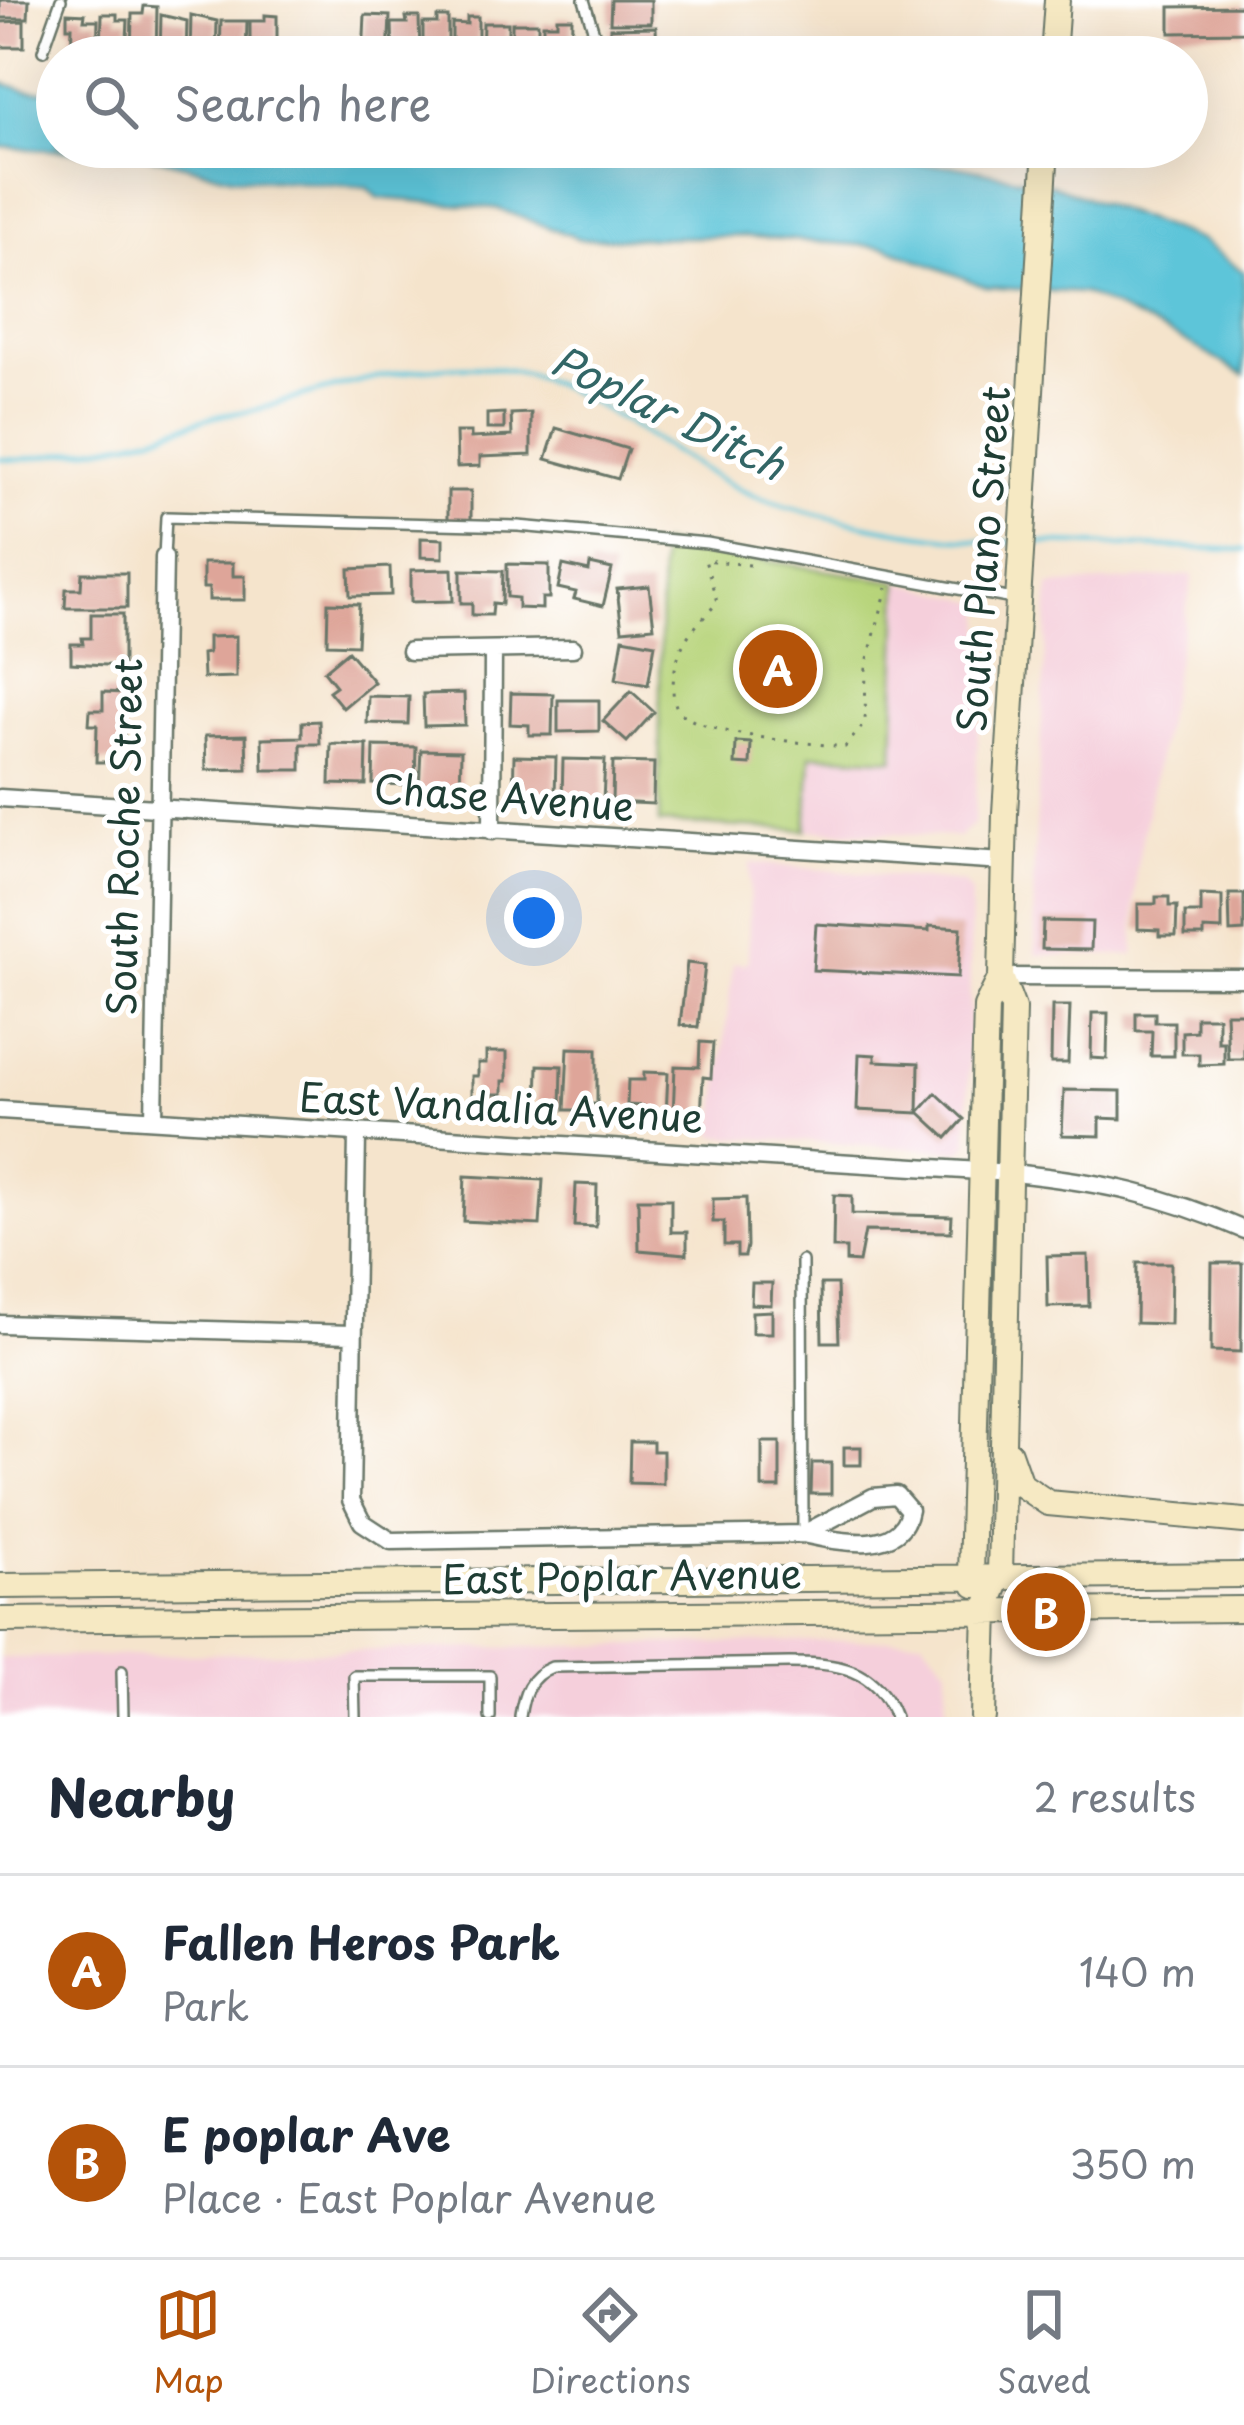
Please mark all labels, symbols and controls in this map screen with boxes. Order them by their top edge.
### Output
search box [36,36,1208,168]
text: Search here [174,68,431,136]
icon: search [78,69,144,135]
water label: Poplar Ditch [542,327,798,495]
street label: South Plano Street [940,384,1023,734]
pin: A [739,624,817,714]
street label: South Roche Street [90,658,155,1016]
street label: Chase Avenue [372,757,636,834]
your location [504,888,564,948]
street label: East Vandalia Avenue [298,1065,705,1146]
street label: East Poplar Avenue [442,1542,802,1607]
pin: B [1007,1567,1085,1657]
text: Nearby [48,1757,235,1834]
text: 2 results [1034,1766,1196,1825]
text: Fallen Heros Park [162,1907,560,1975]
text: A [72,1941,102,2000]
text: 140 m [1079,1941,1196,2000]
text: Park [162,1975,249,2034]
text: E poplar Ave [162,2099,451,2167]
text: B [74,2133,100,2192]
text: 350 m [1069,2133,1196,2192]
text: Place · East Poplar Avenue [162,2167,656,2226]
tab: Map [153,2282,224,2404]
tab: Directions [530,2282,691,2404]
tab: Saved [997,2282,1091,2404]

